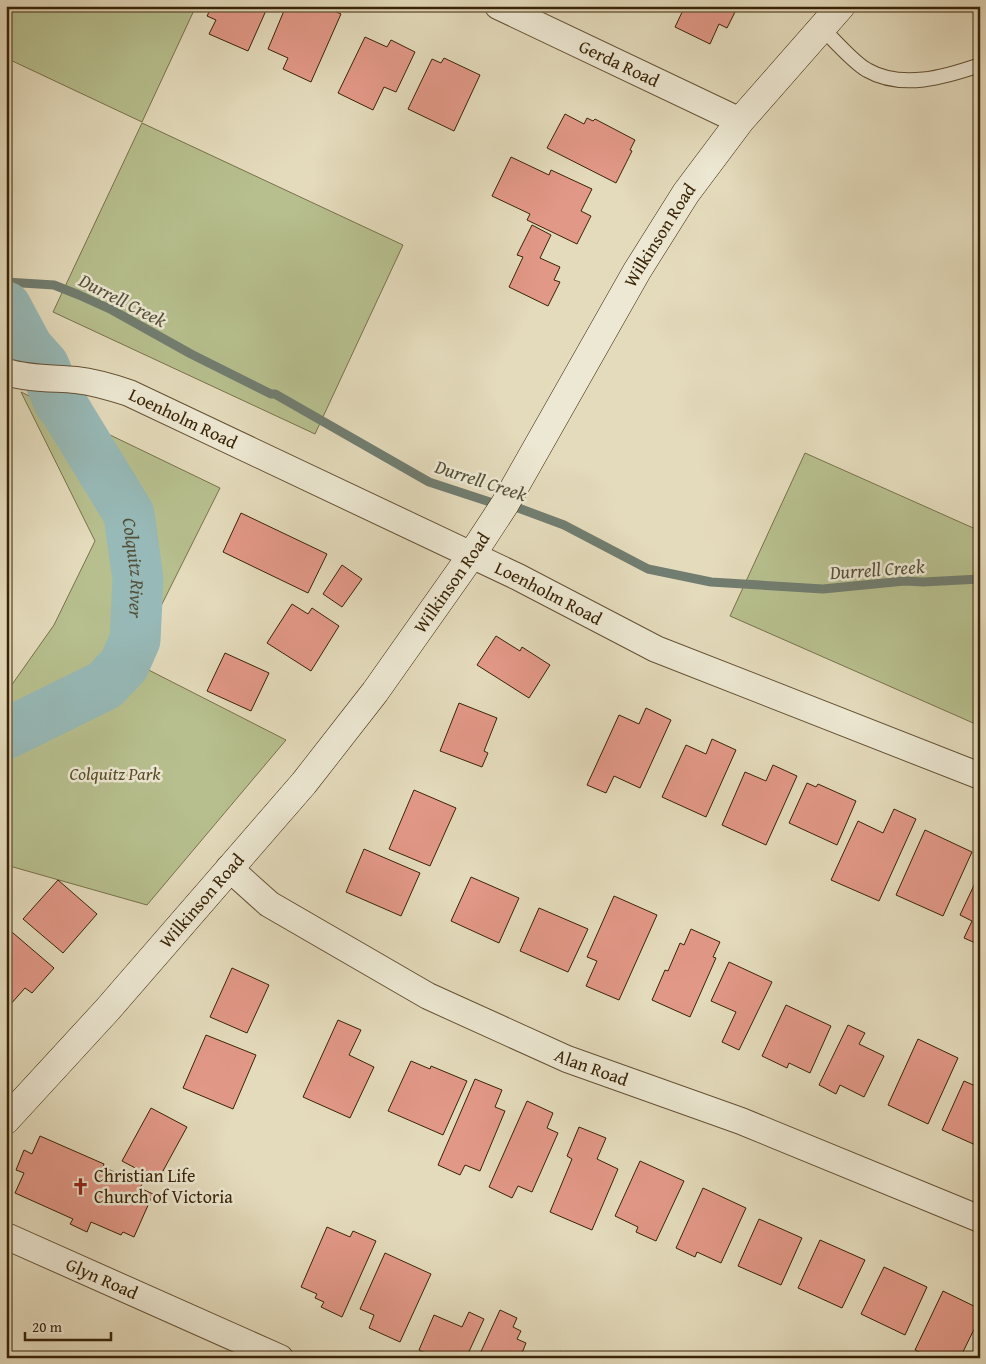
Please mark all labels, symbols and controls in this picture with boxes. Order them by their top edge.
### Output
street label: Gerda Road [575,32,664,94]
street label: Wilkinson Road [617,177,702,292]
water label: Durrell Creek [73,266,172,334]
street label: Loenholm Road [124,381,242,456]
water label: Durrell Creek [431,452,531,508]
water label: Colquitz River [116,516,152,620]
street label: Wilkinson Road [407,526,496,638]
water label: Durrell Creek [828,552,926,586]
street label: Loenholm Road [491,554,607,632]
park label: Colquitz Park [69,760,161,787]
street label: Wilkinson Road [153,847,251,954]
street label: Alan Road [550,1041,632,1093]
place label: Christian Life Church of Victoria [94,1162,233,1210]
church icon: Christian Life Church of Victoria [70,1176,90,1196]
street label: Glyn Road [62,1250,143,1306]
scale bar [25,1309,111,1341]
text: 20 m [32,1316,63,1337]

